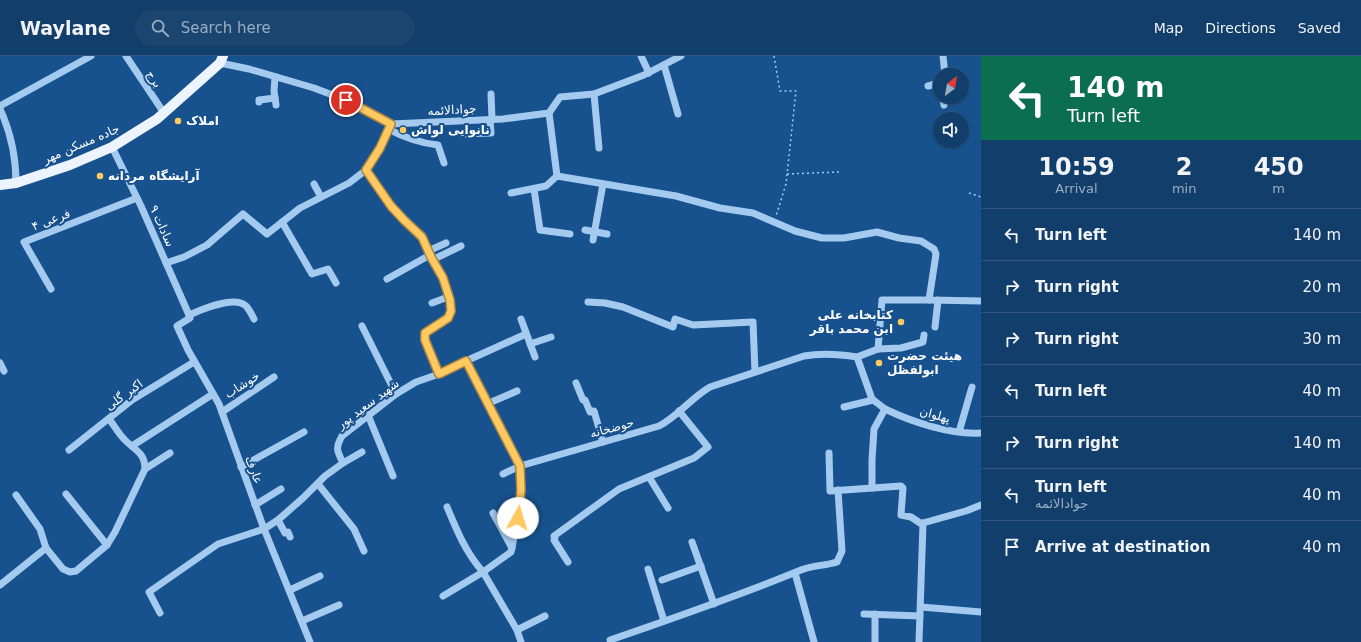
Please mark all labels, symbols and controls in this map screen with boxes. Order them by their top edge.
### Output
search box [135,10,415,46]
text: Waylane [20,17,111,39]
icon: search [149,17,171,39]
text: Search here [181,19,271,37]
text: Map [1154,20,1183,36]
text: Directions [1205,20,1276,36]
text: Saved [1298,20,1341,36]
street label: برج [142,68,165,91]
north arrow [933,68,969,104]
map controls [933,68,969,148]
text: 140 m [1067,71,1164,104]
icon: left [1001,72,1053,124]
pin [329,83,363,117]
icon: arrive [335,89,357,111]
street label: جوادالائمه [427,102,477,119]
text: Turn left [1067,105,1140,126]
button: sound [933,112,969,148]
place label: املاک [186,114,219,128]
marker: املاک [173,116,183,126]
street label: جاده مسکن مهر [40,122,122,168]
place label: نانوایی لواش [411,123,490,138]
marker: نانوایی لواش [398,125,408,135]
text: 10:59 [1038,153,1115,181]
text: 2 [1176,153,1192,181]
text: 450 [1254,153,1304,181]
place label: آرایشگاه مردانه [108,168,200,183]
marker: آرایشگاه مردانه [95,171,105,181]
text: Arrival [1055,181,1098,196]
text: min [1172,181,1196,196]
text: m [1272,181,1285,196]
street label: سادات ۹ [147,203,177,249]
street label: فرعی ۴ [30,206,72,235]
icon: left [1001,224,1023,246]
text: Turn left [1035,226,1107,244]
text: 140 m [1293,226,1341,244]
icon: right [1001,276,1023,298]
text: Turn right [1035,278,1119,296]
text: 20 m [1303,278,1341,296]
place label: کتابخانه علی ابن محمد باقر [809,308,893,336]
marker: کتابخانه علی ابن محمد باقر [896,317,906,327]
icon: right [1001,328,1023,350]
text: Turn right [1035,330,1119,348]
text: 30 m [1303,330,1341,348]
place label: هیئت حضرت ابولفظل [887,349,962,378]
marker: هیئت حضرت ابولفظل [874,358,884,368]
street label: خوشاب [222,369,263,402]
street label: شهید سعید پور [333,376,402,433]
street label: اکبر گلی [103,377,146,414]
icon: left [1001,380,1023,402]
text: Turn left [1035,382,1107,400]
text: 40 m [1303,382,1341,400]
street label: پهلوان [918,404,952,427]
street label: حوضخانه [588,415,636,442]
icon: right [1001,432,1023,454]
text: Turn right [1035,434,1119,452]
text: 140 m [1293,434,1341,452]
street label: عارف [242,454,266,486]
text: Turn left [1035,478,1107,496]
icon: left [1001,484,1023,506]
text: 40 m [1303,486,1341,504]
text: جوادالائمه [1035,496,1088,511]
position arrow [497,497,539,539]
icon: arrive [1001,536,1023,558]
text: Arrive at destination [1035,538,1210,556]
text: 40 m [1303,538,1341,556]

